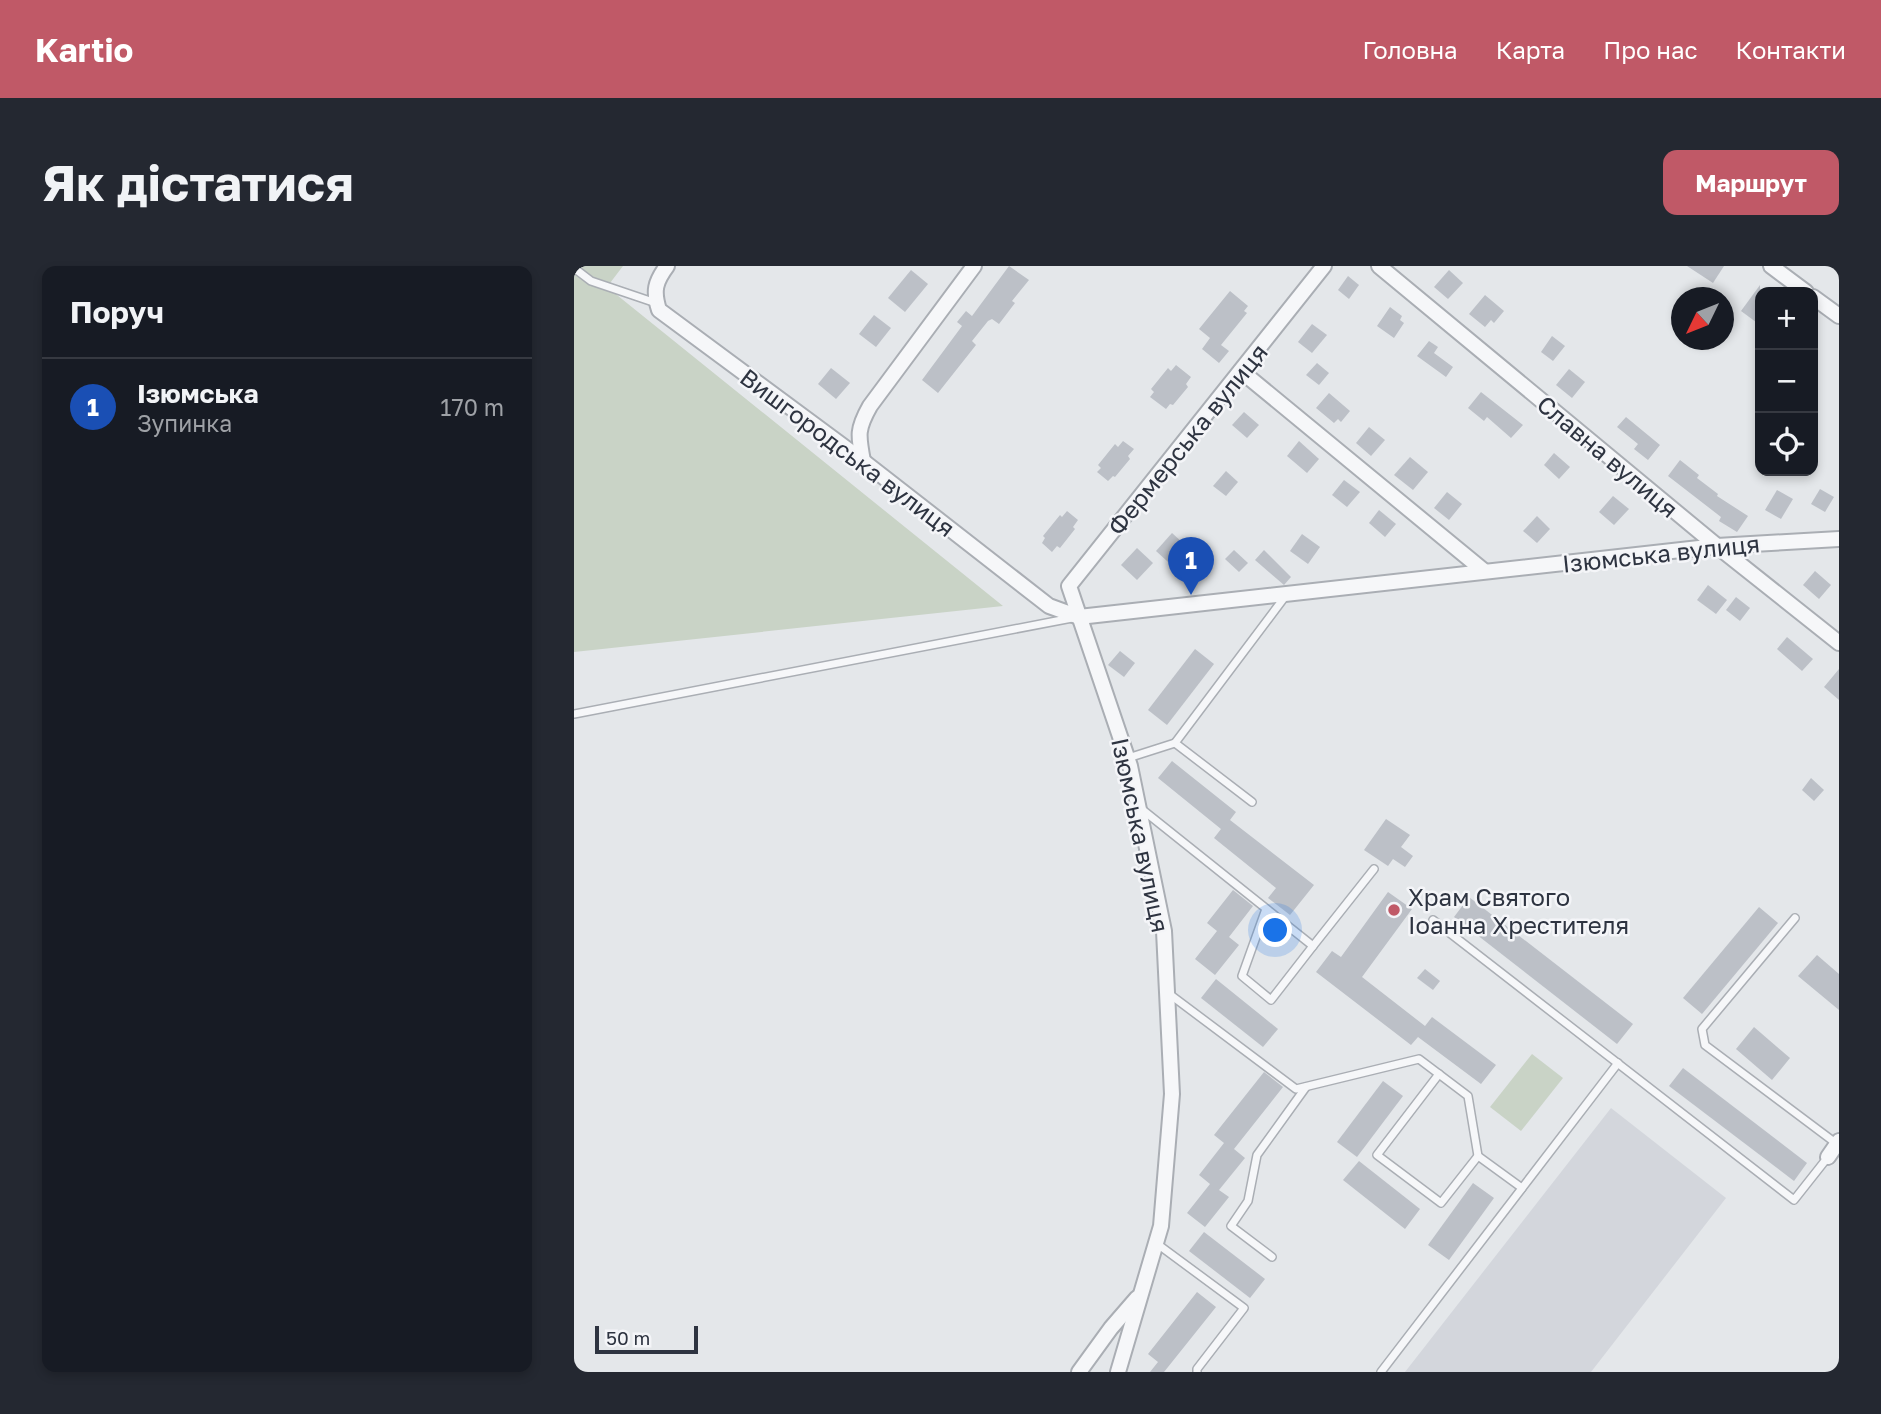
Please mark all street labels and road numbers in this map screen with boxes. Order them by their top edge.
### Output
street label: Фермерська вулиця [1101,338,1273,540]
street label: Вишгородська вулиця [735,362,961,542]
street label: Славна вулиця [1532,389,1684,523]
street label: Ізюмська вулиця [1561,528,1761,578]
street label: Ізюмська вулиця [1106,735,1176,935]

